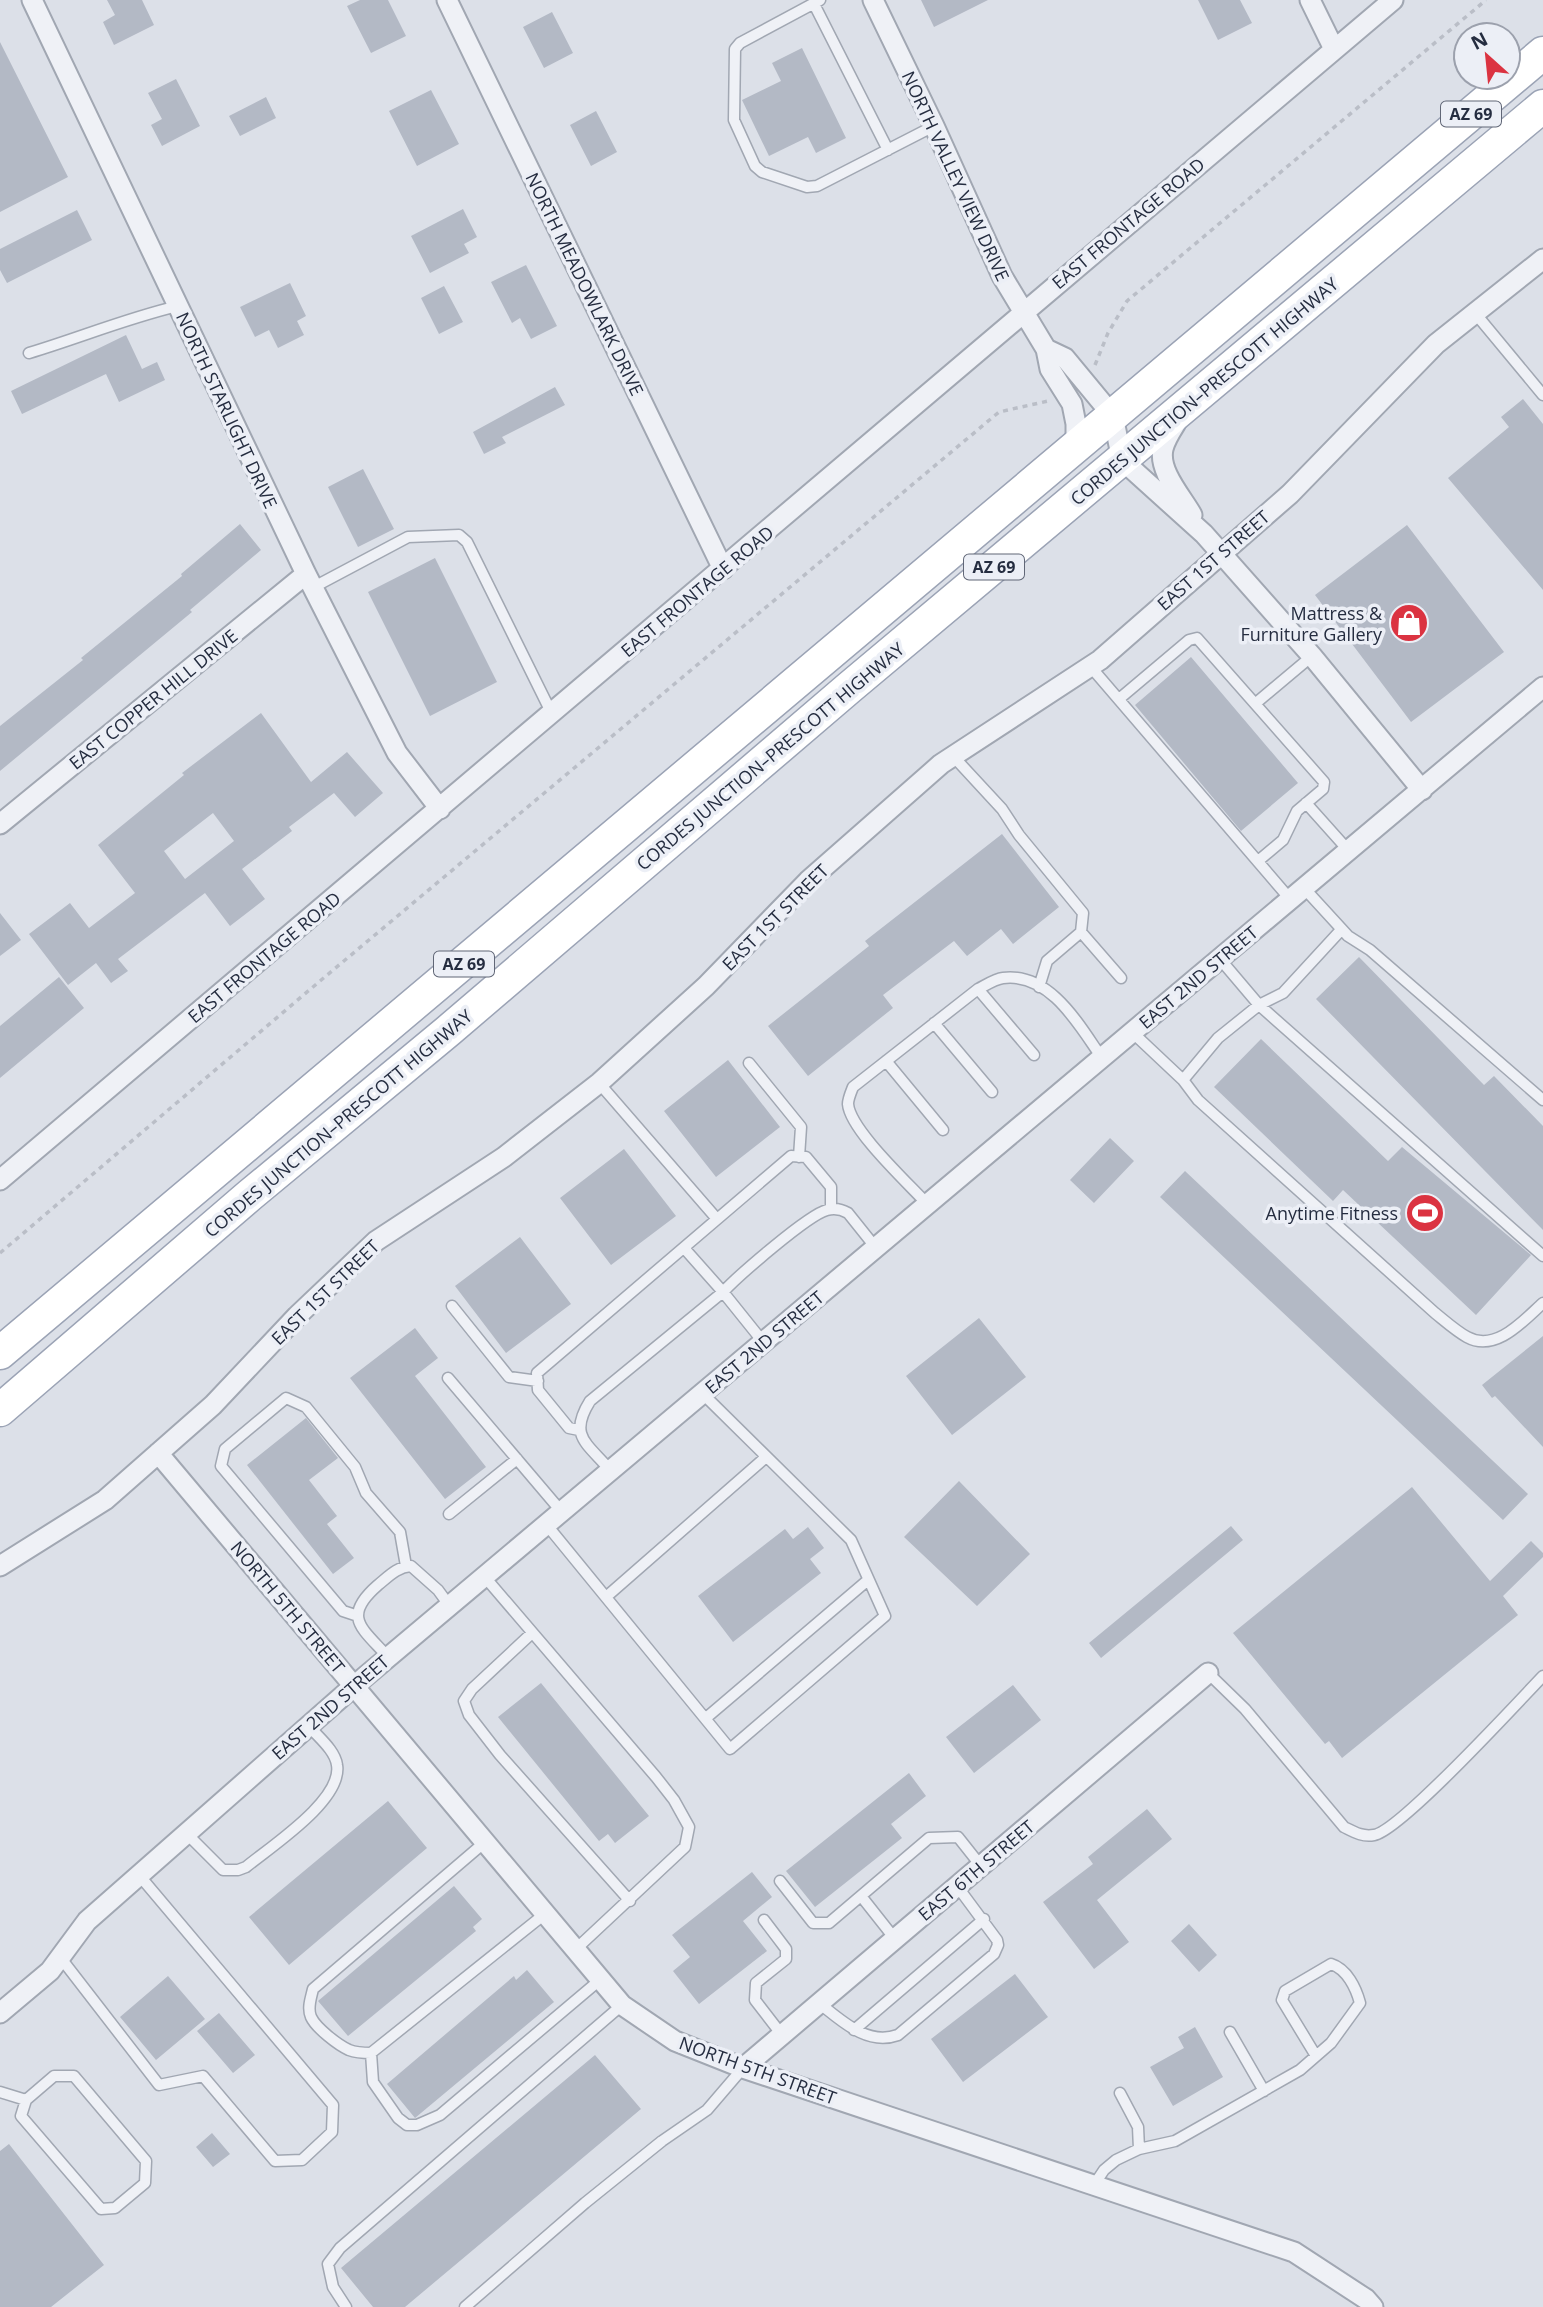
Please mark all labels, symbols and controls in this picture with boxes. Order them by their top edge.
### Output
north arrow [1452,21,1522,91]
text: N [1466,26,1492,56]
street label: NORTH VALLEY VIEW DRIVE [897,67,1015,285]
road number: AZ 69 [1441,102,1501,126]
street label: EAST FRONTAGE ROAD [1047,152,1209,294]
street label: NORTH MEADOWLARK DRIVE [520,169,650,399]
street label: CORDES JUNCTION–PRESCOTT HIGHWAY [1065,271,1344,510]
street label: NORTH STARLIGHT DRIVE [171,308,283,512]
street label: EAST 1ST STREET [1152,505,1274,615]
street label: EAST FRONTAGE ROAD [616,520,778,662]
road number: AZ 69 [964,554,1024,580]
place label: Mattress & Furniture Gallery [1240,601,1383,646]
shop icon: Mattress & Furniture Gallery [1388,602,1430,644]
street label: EAST COPPER HILL DRIVE [64,623,242,775]
street label: CORDES JUNCTION–PRESCOTT HIGHWAY [631,636,910,875]
street label: EAST 1ST STREET [717,858,834,975]
street label: EAST FRONTAGE ROAD [183,886,345,1028]
street label: EAST 2ND STREET [1134,920,1263,1034]
road number: AZ 69 [434,952,494,976]
street label: CORDES JUNCTION–PRESCOTT HIGHWAY [199,1003,478,1242]
sports icon: Anytime Fitness [1404,1192,1446,1234]
place label: Anytime Fitness [1266,1201,1398,1225]
street label: EAST 1ST STREET [266,1234,384,1350]
street label: EAST 2ND STREET [700,1285,829,1399]
street label: NORTH 5TH STREET [226,1536,350,1678]
street label: EAST 2ND STREET [266,1649,394,1765]
street label: EAST 6TH STREET [913,1814,1039,1926]
street label: NORTH 5TH STREET [676,2030,840,2110]

